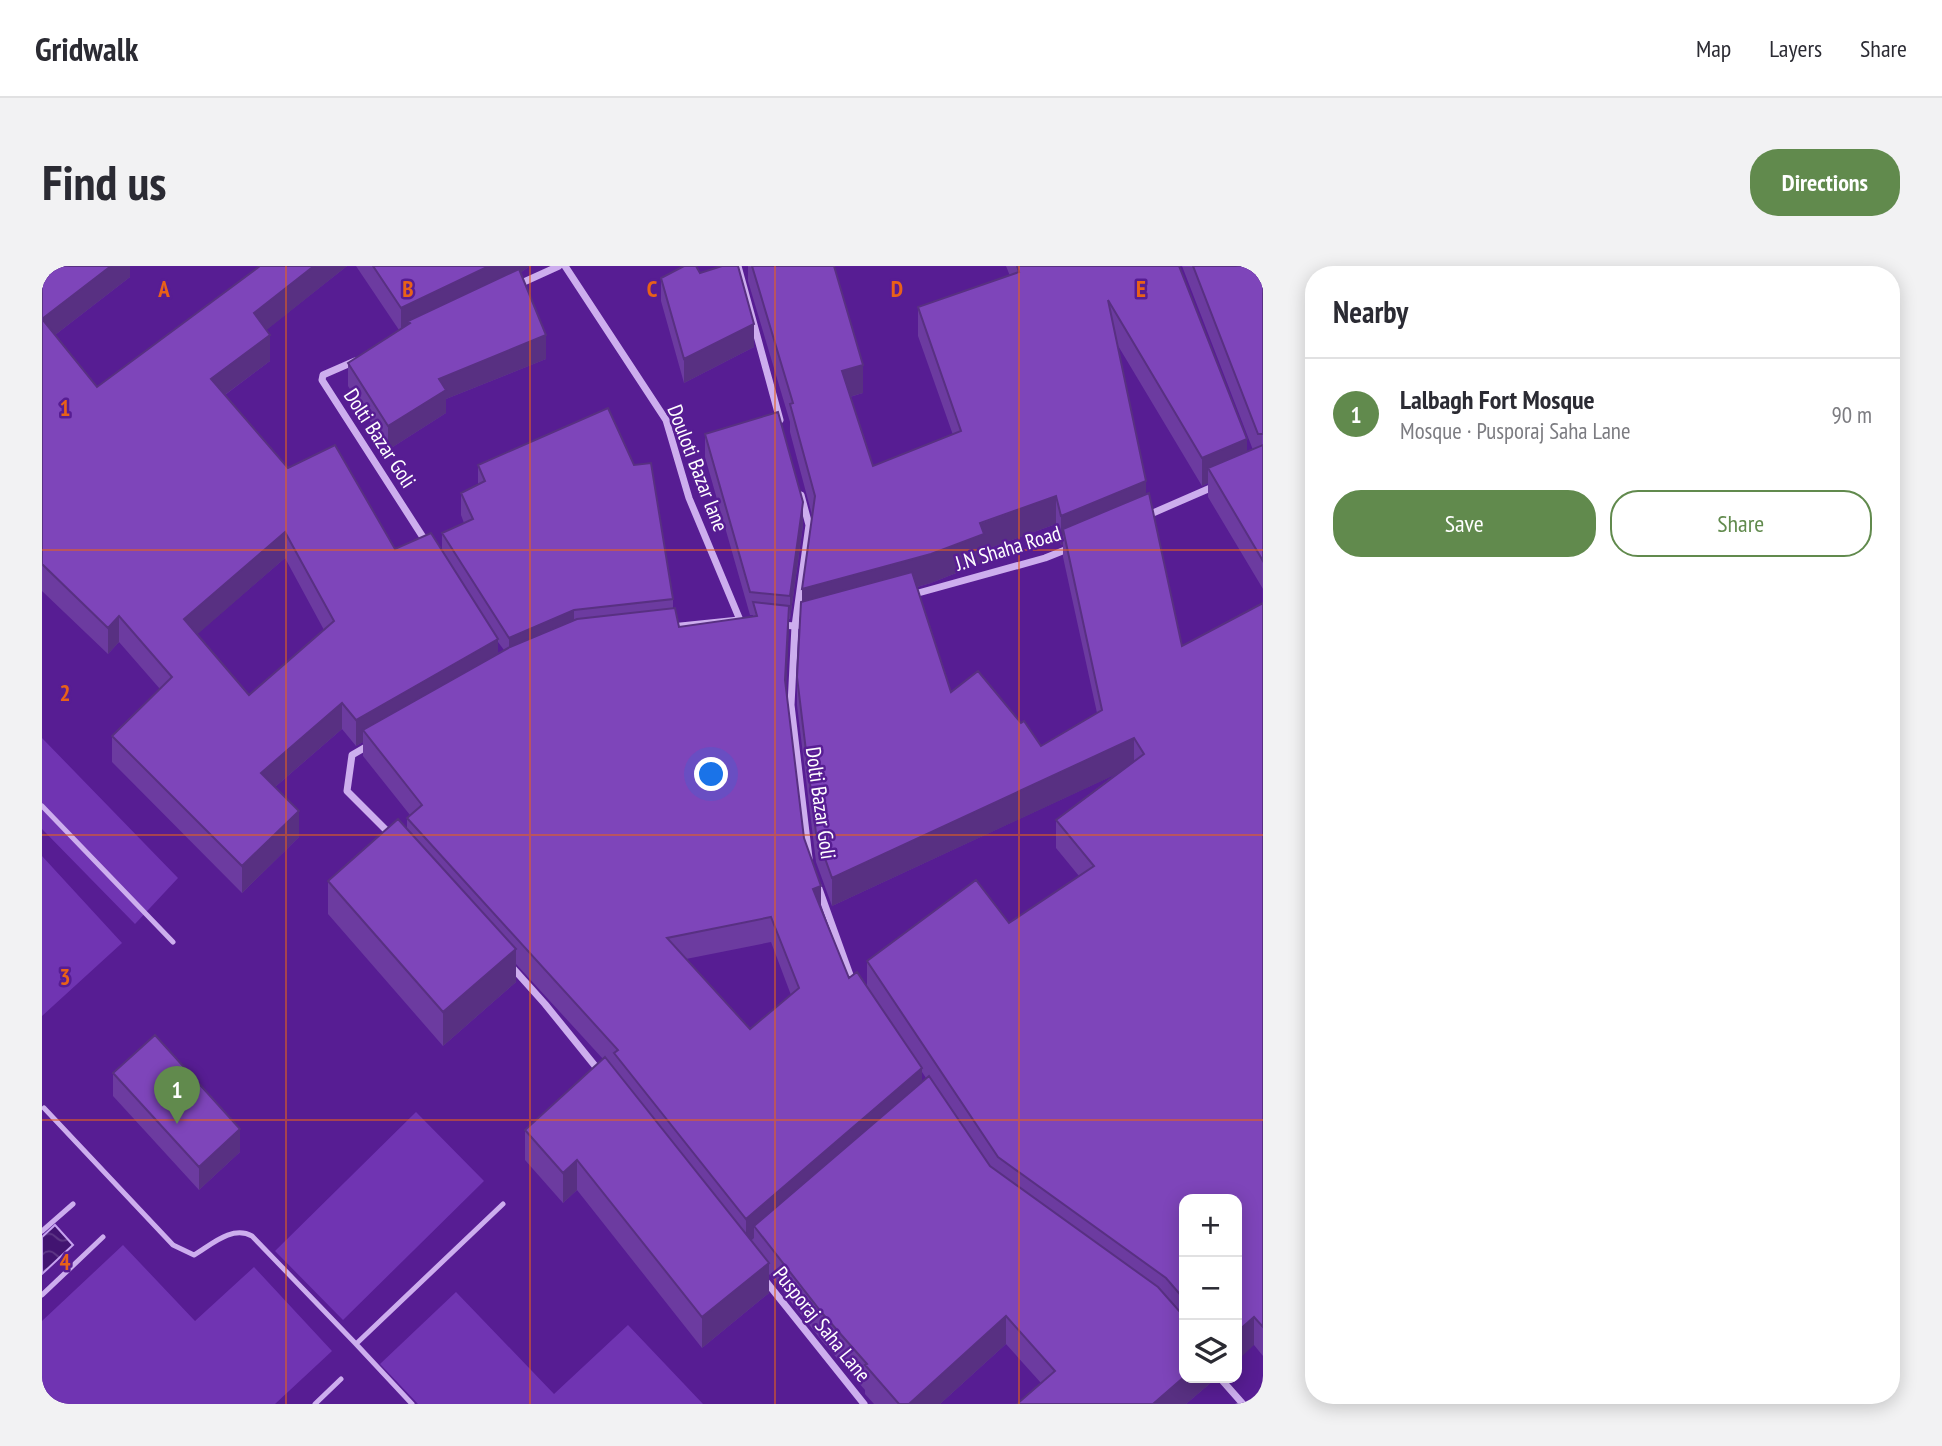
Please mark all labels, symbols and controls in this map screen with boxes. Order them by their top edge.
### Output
text: Gridwalk [35,27,138,70]
text: Map [1696,33,1731,64]
text: Layers [1769,33,1822,64]
text: Share [1860,33,1907,64]
button: Directions [1750,149,1900,216]
text: Find us [42,150,166,214]
text: A [157,274,170,303]
text: B [402,274,414,303]
text: C [647,274,658,303]
text: D [891,274,903,303]
text: E [1136,274,1146,303]
text: Nearby [1333,292,1408,331]
street label: Dolti Bazar Goli [338,383,422,493]
text: Lalbagh Fort Mosque [1400,383,1595,416]
text: 1 [60,393,71,422]
text: 1 [1351,400,1362,429]
text: 90 m [1831,400,1872,429]
street label: Douloti Bazar lane [661,401,735,535]
text: Mosque · Pusporaj Saha Lane [1400,416,1630,445]
button: Save [1333,490,1596,557]
button: Share [1610,490,1872,557]
street label: J.N Shaha Road [951,519,1064,577]
text: 2 [60,678,71,707]
street label: Dolti Bazar Goli [800,745,842,861]
your location [694,757,728,791]
text: 3 [60,962,71,991]
pin: 1 [154,1066,200,1124]
map controls [1179,1194,1242,1383]
button: + [1179,1194,1242,1257]
text: 4 [60,1247,71,1276]
button: − [1179,1257,1242,1320]
street label: Pusporaj Saha Lane [767,1261,877,1387]
button: layers [1179,1320,1242,1383]

